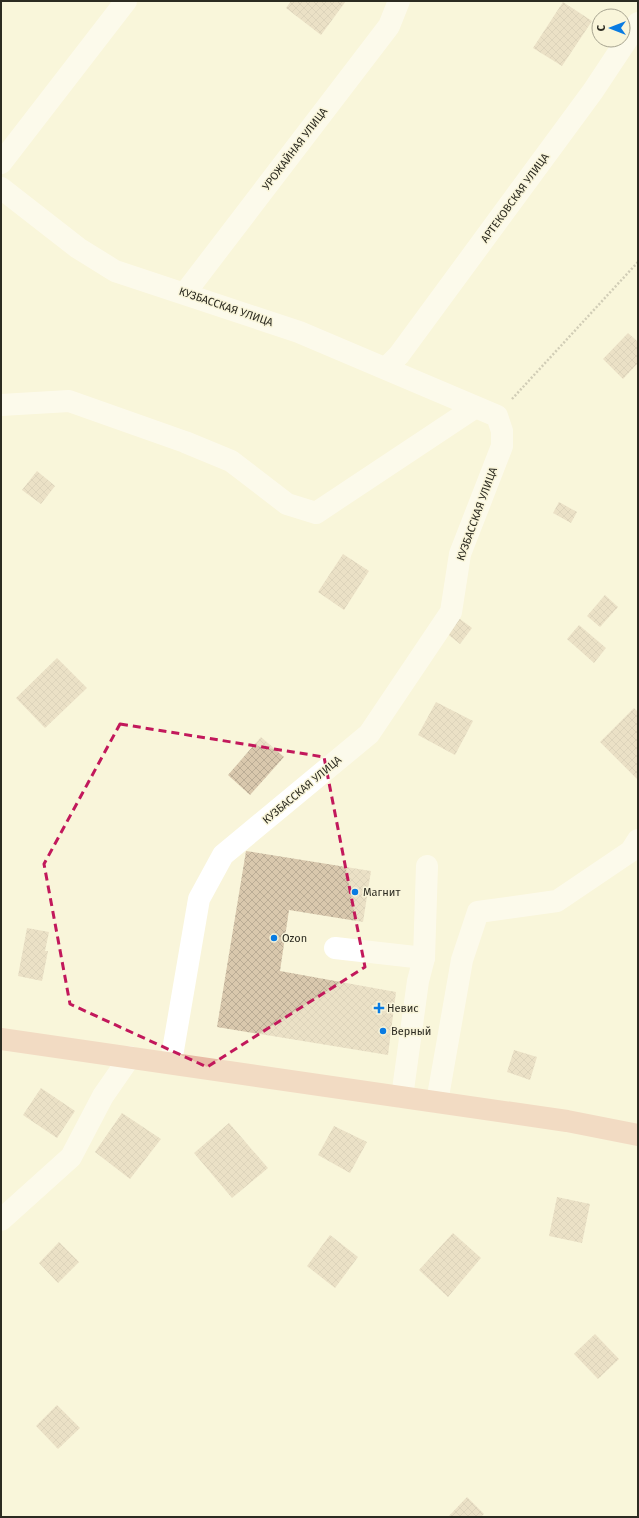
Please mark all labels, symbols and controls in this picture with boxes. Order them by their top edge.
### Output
north arrow [591,8,631,48]
text: С [595,24,608,31]
street label: УРОЖАЙНАЯ УЛИЦА [260,105,331,193]
street label: АРТЕКОВСКАЯ УЛИЦА [478,150,552,245]
street label: КУЗБАССКАЯ УЛИЦА [177,285,275,329]
street label: КУЗБАССКАЯ УЛИЦА [454,465,500,563]
street label: КУЗБАССКАЯ УЛИЦА [260,753,345,827]
place label: Магнит [363,886,400,899]
marker: Магнит [350,887,360,897]
place label: Ozon [282,932,307,945]
marker: Ozon [269,933,279,943]
place label: Невис [387,1002,419,1015]
marker: Невис [374,1003,384,1013]
place label: Верный [391,1025,431,1038]
marker: Верный [378,1026,388,1036]

